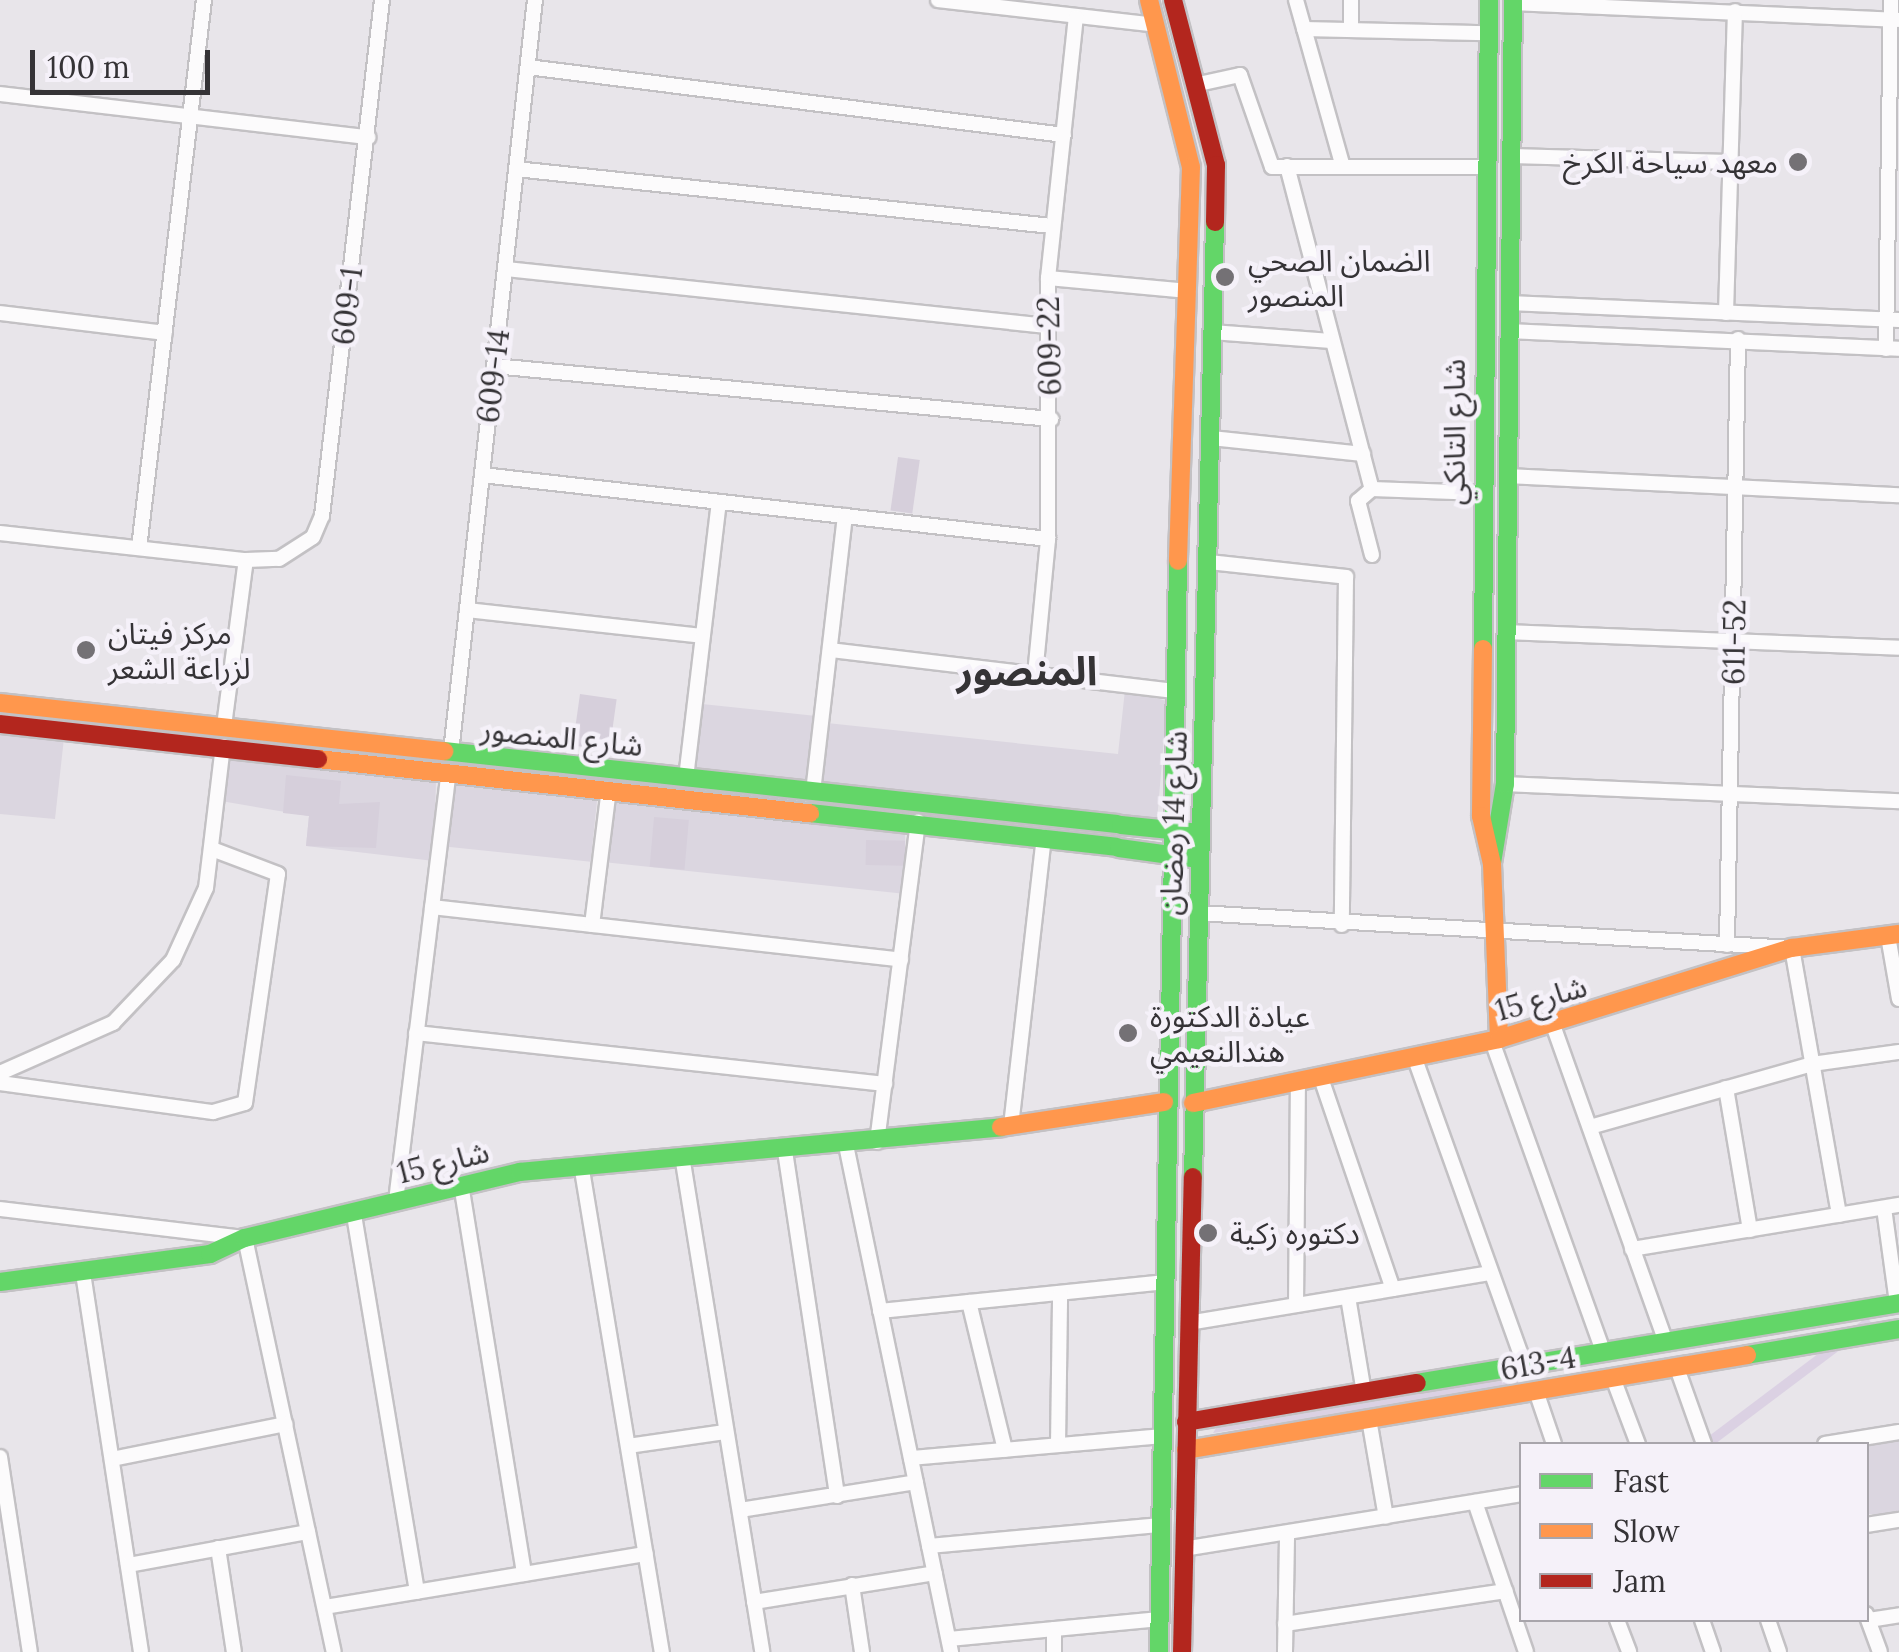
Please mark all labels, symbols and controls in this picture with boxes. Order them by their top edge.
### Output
scale bar [35,30,215,92]
text: 100 m [47,48,130,86]
place label: معهد سياحة الكرخ [1563,144,1778,180]
marker: معهد سياحة الكرخ [1787,151,1809,173]
place label: الضمان الصحي المنصور [1248,242,1431,312]
marker: الضمان الصحي المنصور [1212,264,1238,290]
street label: 609-1 [324,265,370,347]
street label: 609-22 [1030,296,1068,396]
street label: 609-14 [469,327,517,425]
street label: شارع التانكي [1436,359,1472,505]
street label: 611-52 [1715,599,1753,685]
place label: مركز فيتان لزراعة الشعر [108,615,251,686]
marker: مركز فيتان لزراعة الشعر [73,637,99,663]
district label: المنصور [957,647,1097,695]
street label: شارع المنصور [479,711,645,763]
street label: شارع 14 رمضان [1152,730,1194,916]
street label: شارع 15 [1491,968,1591,1028]
place label: عيادة الدكتورة هندالنعيمي [1150,998,1310,1068]
marker: عيادة الدكتورة هندالنعيمي [1115,1020,1141,1046]
street label: شارع 15 [393,1133,493,1191]
place label: دكتوره زكية [1230,1215,1360,1251]
marker: دكتوره زكية [1195,1220,1221,1246]
street label: 613-4 [1498,1339,1578,1387]
legend [1519,1442,1869,1622]
text: Fast [1613,1462,1669,1500]
text: Slow [1613,1512,1679,1550]
text: Jam [1613,1562,1666,1600]

